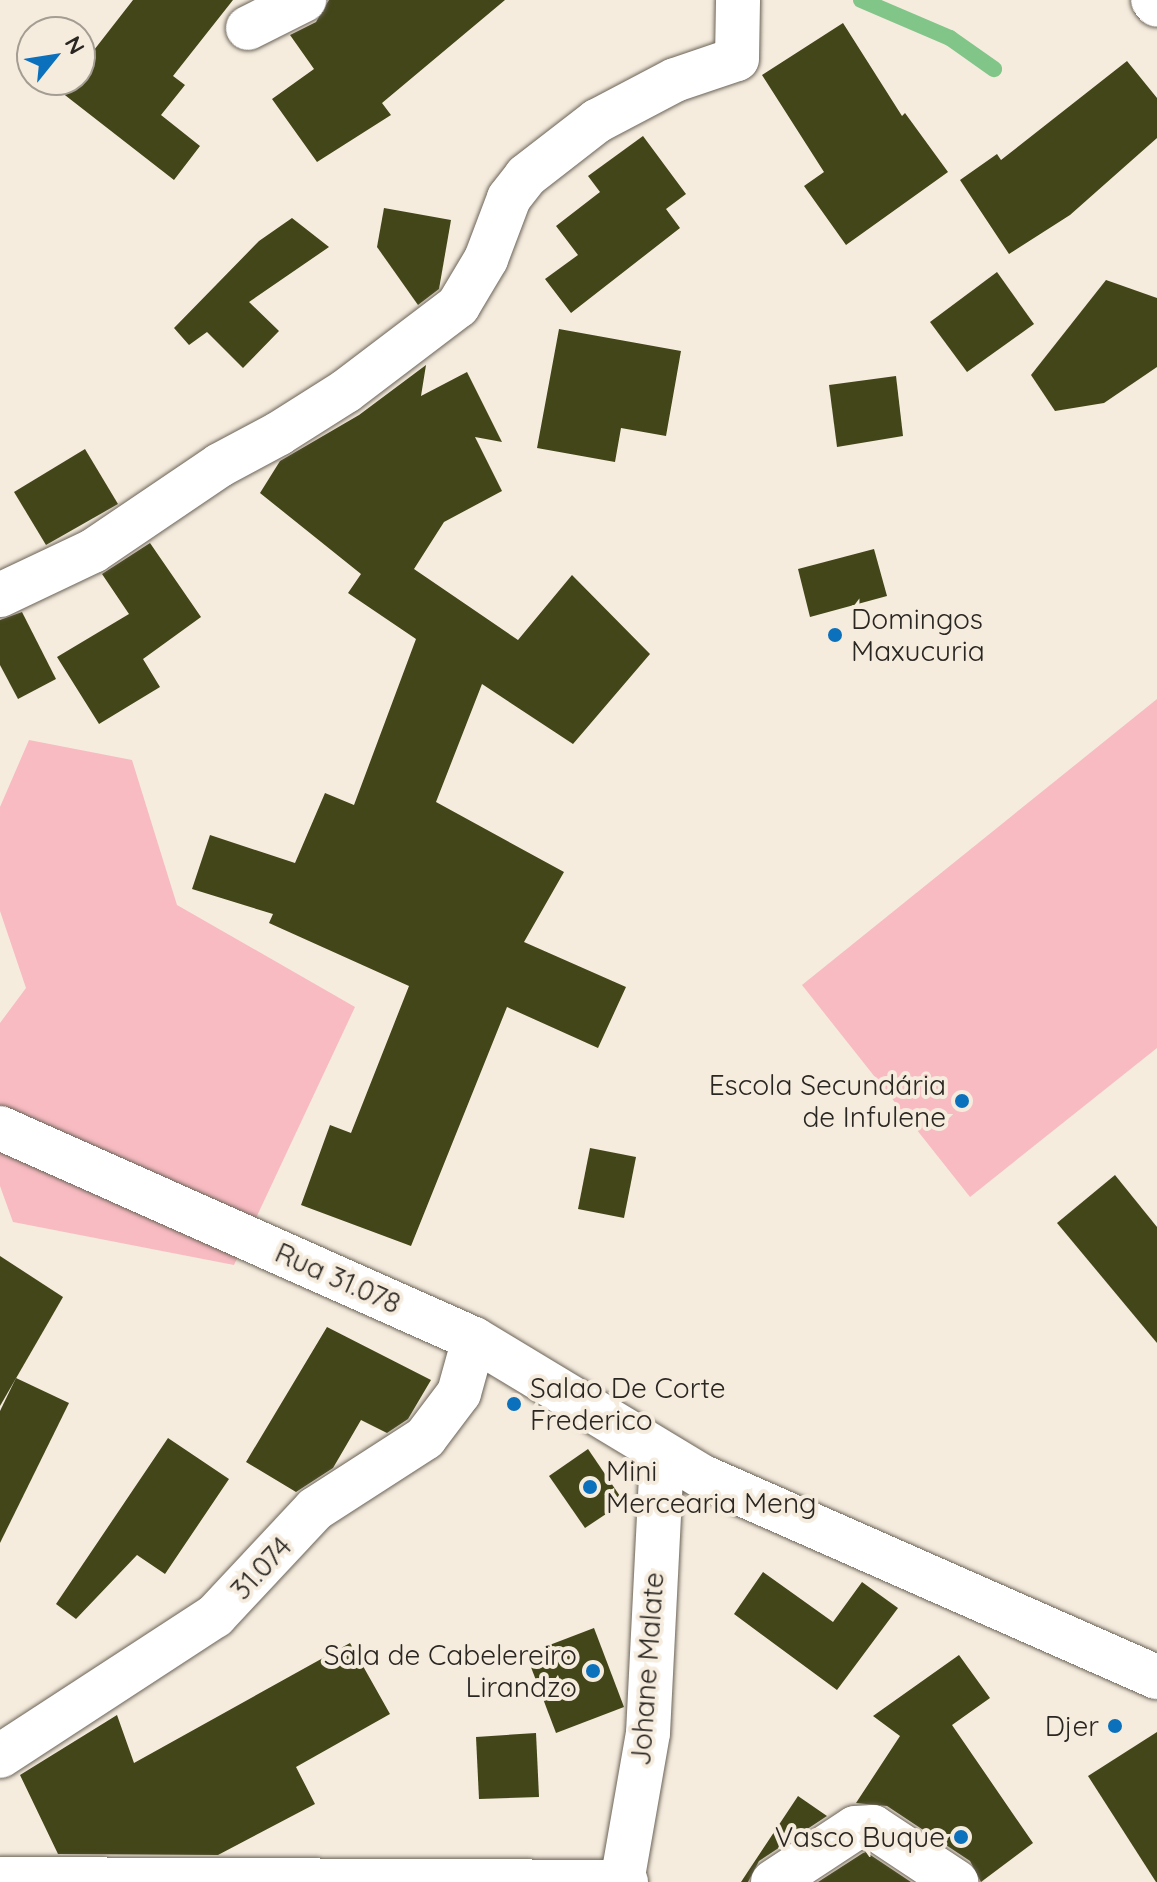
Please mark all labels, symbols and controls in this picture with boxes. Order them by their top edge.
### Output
north arrow [16,16,96,96]
text: N [59,31,91,59]
place label: Domingos Maxucuria [851,602,985,668]
marker: Domingos Maxucuria [826,626,844,644]
place label: Escola Secundária de Infulene [709,1068,946,1134]
marker: Escola Secundária de Infulene [953,1092,971,1110]
street label: Rua 31.078 [270,1235,406,1321]
place label: Salao De Corte Frederico [530,1371,726,1437]
marker: Salao De Corte Frederico [505,1395,523,1413]
place label: Mini Mercearia Meng [606,1454,817,1520]
marker: Mini Mercearia Meng [581,1478,599,1496]
street label: 31.074 [224,1530,298,1606]
street label: Johane Malate [623,1571,671,1767]
place label: Sala de Cabelereiro Lirandzo [324,1638,577,1704]
marker: Sala de Cabelereiro Lirandzo [584,1662,602,1680]
place label: Djer [1045,1709,1099,1743]
marker: Djer [1106,1717,1124,1735]
place label: Vasco Buque [775,1820,945,1854]
marker: Vasco Buque [952,1828,970,1846]

